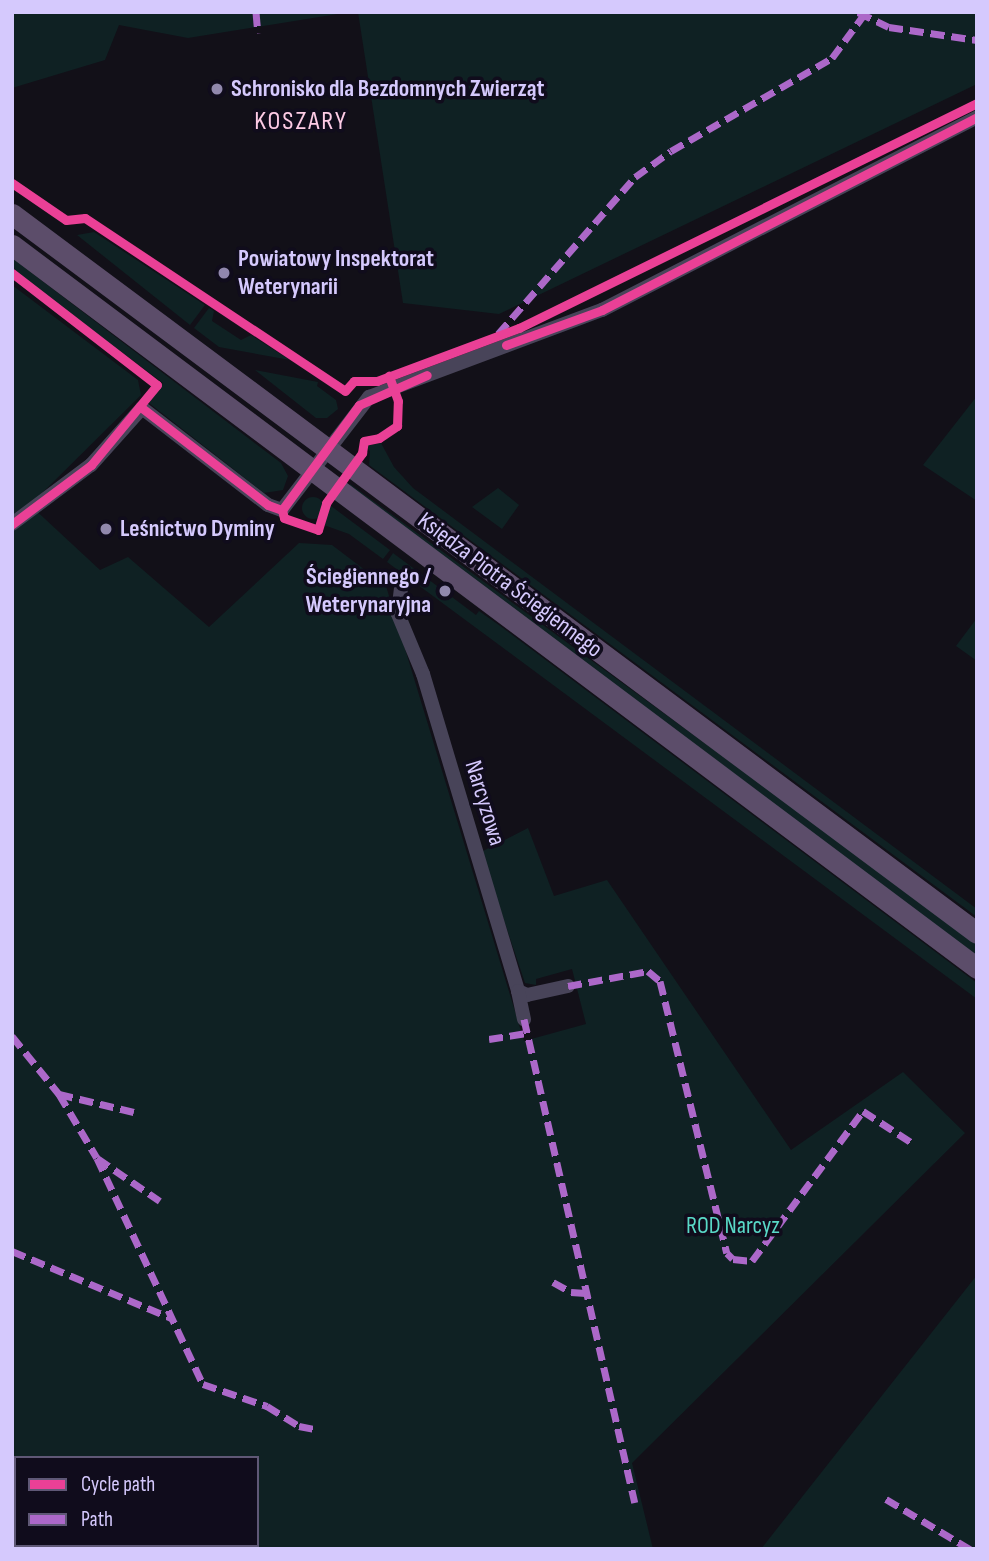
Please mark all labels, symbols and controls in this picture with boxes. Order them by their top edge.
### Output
place label: Schronisko dla Bezdomnych Zwierząt [231,75,544,103]
marker: Schronisko dla Bezdomnych Zwierząt [209,81,225,97]
district label: KOSZARY [255,106,347,138]
place label: Powiatowy Inspektorat Weterynarii [238,245,434,301]
marker: Powiatowy Inspektorat Weterynarii [216,265,232,281]
street label: Księdza Piotra Ściegiennego [412,506,608,664]
place label: Leśnictwo Dyminy [120,515,275,543]
marker: Leśnictwo Dyminy [98,521,114,537]
place label: Ściegiennego / Weterynaryjna [305,563,431,619]
marker: Ściegiennego / Weterynaryjna [437,583,453,599]
street label: Narcyzowa [458,757,512,849]
park label: ROD Narcyz [686,1212,780,1240]
legend [14,1456,259,1547]
text: Cycle path [81,1472,155,1497]
text: Path [81,1507,113,1532]

